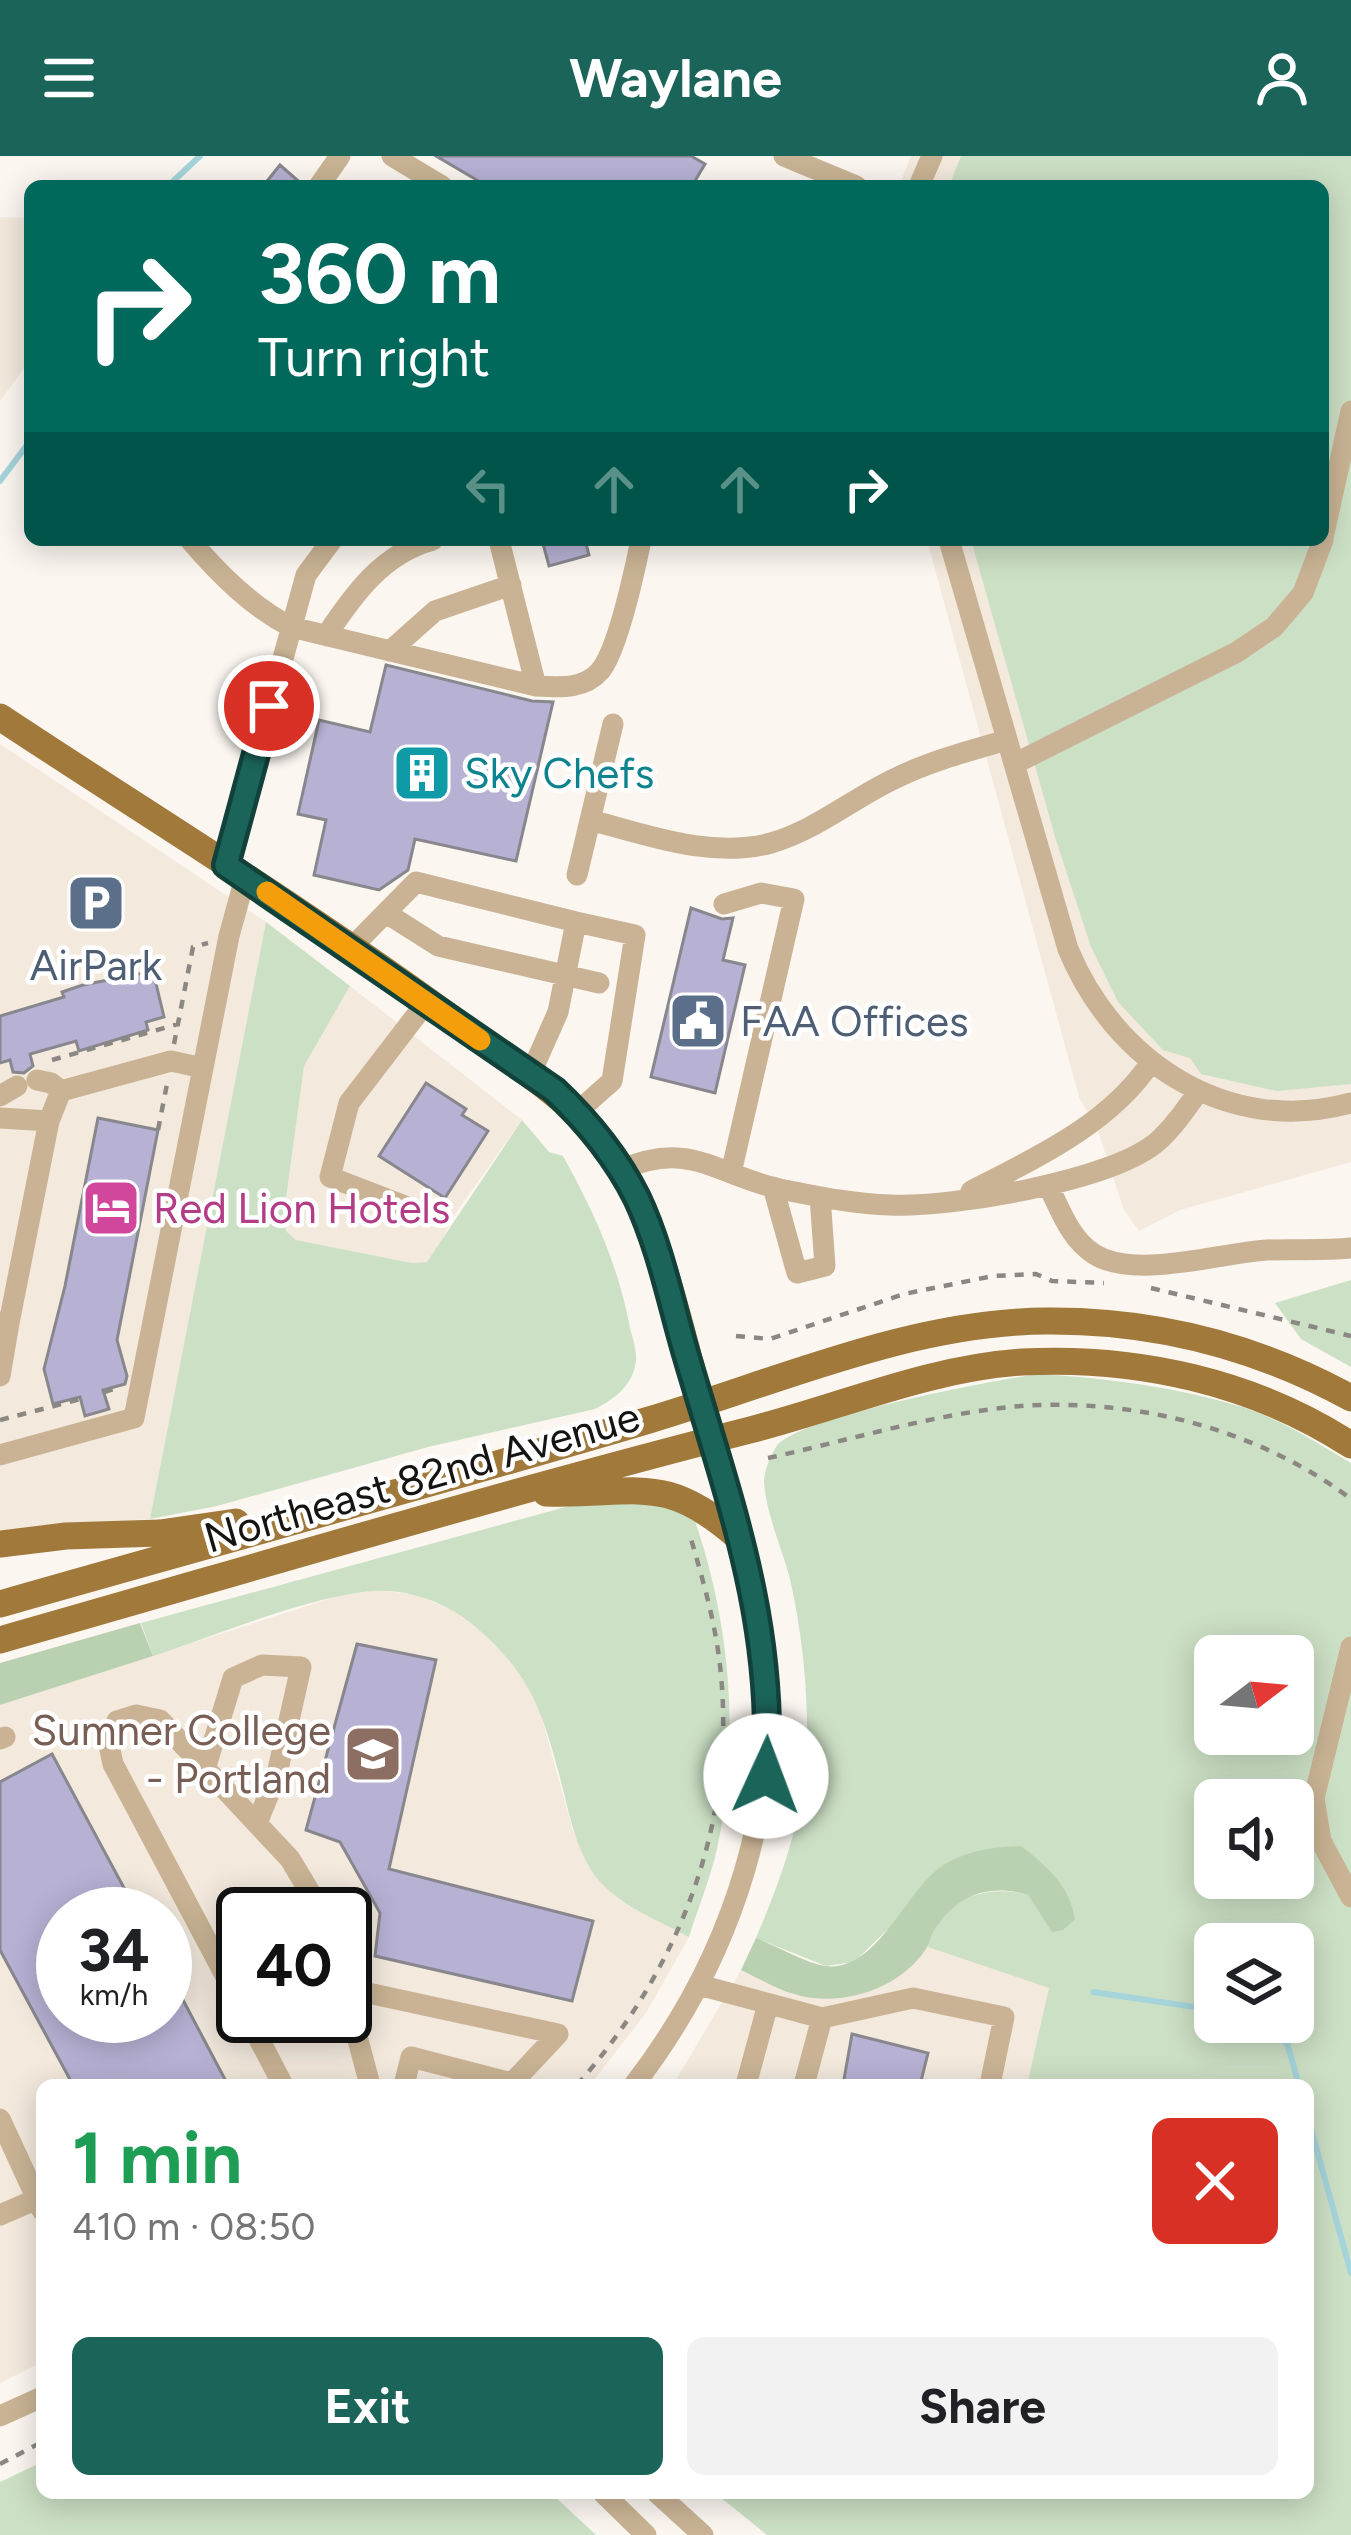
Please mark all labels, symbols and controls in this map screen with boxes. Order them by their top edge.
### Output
icon: menu [36,45,102,111]
icon: person [1249,45,1315,111]
text: Waylane [569,46,782,111]
text: 360 m [258,223,501,324]
icon: right [60,228,216,384]
text: Turn right [258,325,490,390]
icon: left [455,456,521,522]
icon: ahead [581,456,647,522]
icon: ahead [707,456,773,522]
icon: right [833,456,899,522]
pin [218,655,320,757]
icon: arrive [236,673,302,739]
building icon: Sky Chefs [391,742,453,804]
place label: Sky Chefs [464,748,654,799]
parking icon: AirPark [65,872,127,934]
place label: AirPark [30,940,163,991]
public building icon: FAA Offices [667,990,729,1052]
place label: FAA Offices [740,996,969,1047]
hotel icon: Red Lion Hotels [80,1177,142,1239]
place label: Red Lion Hotels [153,1183,450,1234]
street label: Northeast 82nd Avenue [199,1390,645,1564]
north arrow [1194,1635,1314,1755]
map controls [1194,1635,1314,2043]
place label: Sumner College - Portland [31,1705,331,1804]
position arrow [703,1713,829,1839]
school or university icon: Sumner College - Portland [342,1723,404,1785]
button: sound [1194,1779,1314,1899]
speed limit sign: 40 [216,1887,372,2043]
text: 34 [78,1914,150,1986]
button: layers [1194,1923,1314,2043]
text: km/h [80,1976,148,2013]
text: 1 min [72,2115,242,2201]
button: close [1152,2118,1278,2244]
text: 410 m · 08:50 [72,2203,316,2250]
button: Exit [72,2337,663,2475]
button: Share [687,2337,1278,2475]

